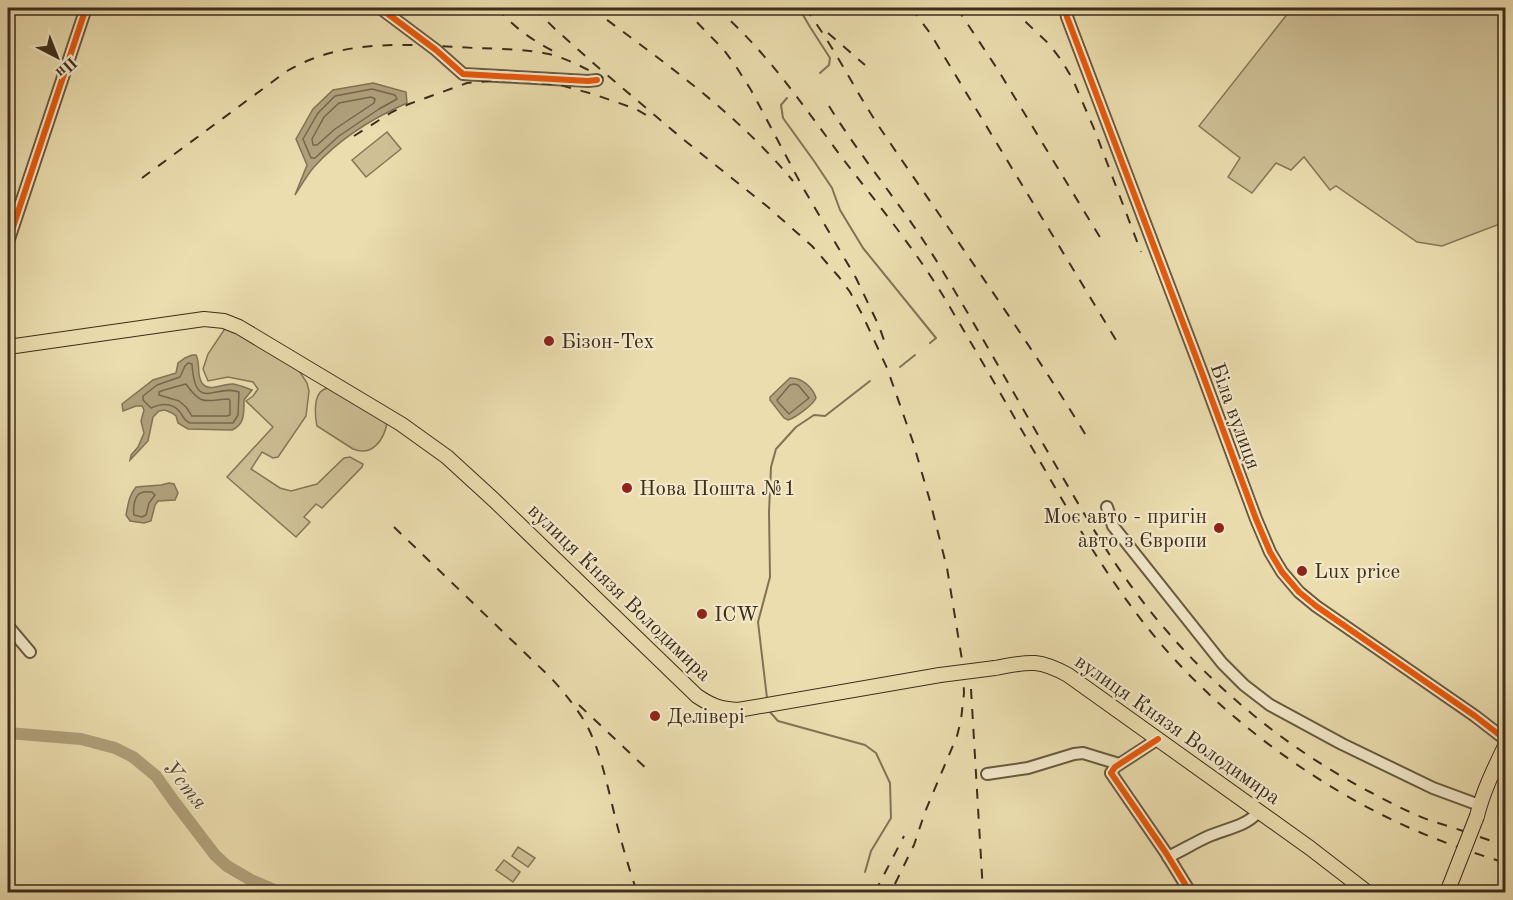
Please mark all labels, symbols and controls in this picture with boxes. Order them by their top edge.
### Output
north arrow [27,27,87,87]
text: Пн [52,53,79,80]
place label: Бізон-Тех [561,332,655,353]
marker: Бізон-Тех [542,334,556,348]
street label: Біла вулиця [1206,360,1264,473]
place label: Нова Пошта №1 [639,479,796,500]
marker: Нова Пошта №1 [620,481,634,495]
street label: вулиця Князя Володимира [523,500,715,686]
place label: Моє авто - пригін авто з Європи [1043,507,1207,552]
marker: Моє авто - пригін авто з Європи [1212,521,1226,535]
place label: Lux price [1314,562,1400,583]
marker: Lux price [1295,564,1309,578]
place label: ICW [714,605,759,626]
marker: ICW [695,607,709,621]
street label: вулиця Князя Володимира [1071,651,1284,809]
place label: Делівері [667,707,745,728]
marker: Делівері [648,709,662,723]
water label: Устя [158,757,211,814]

